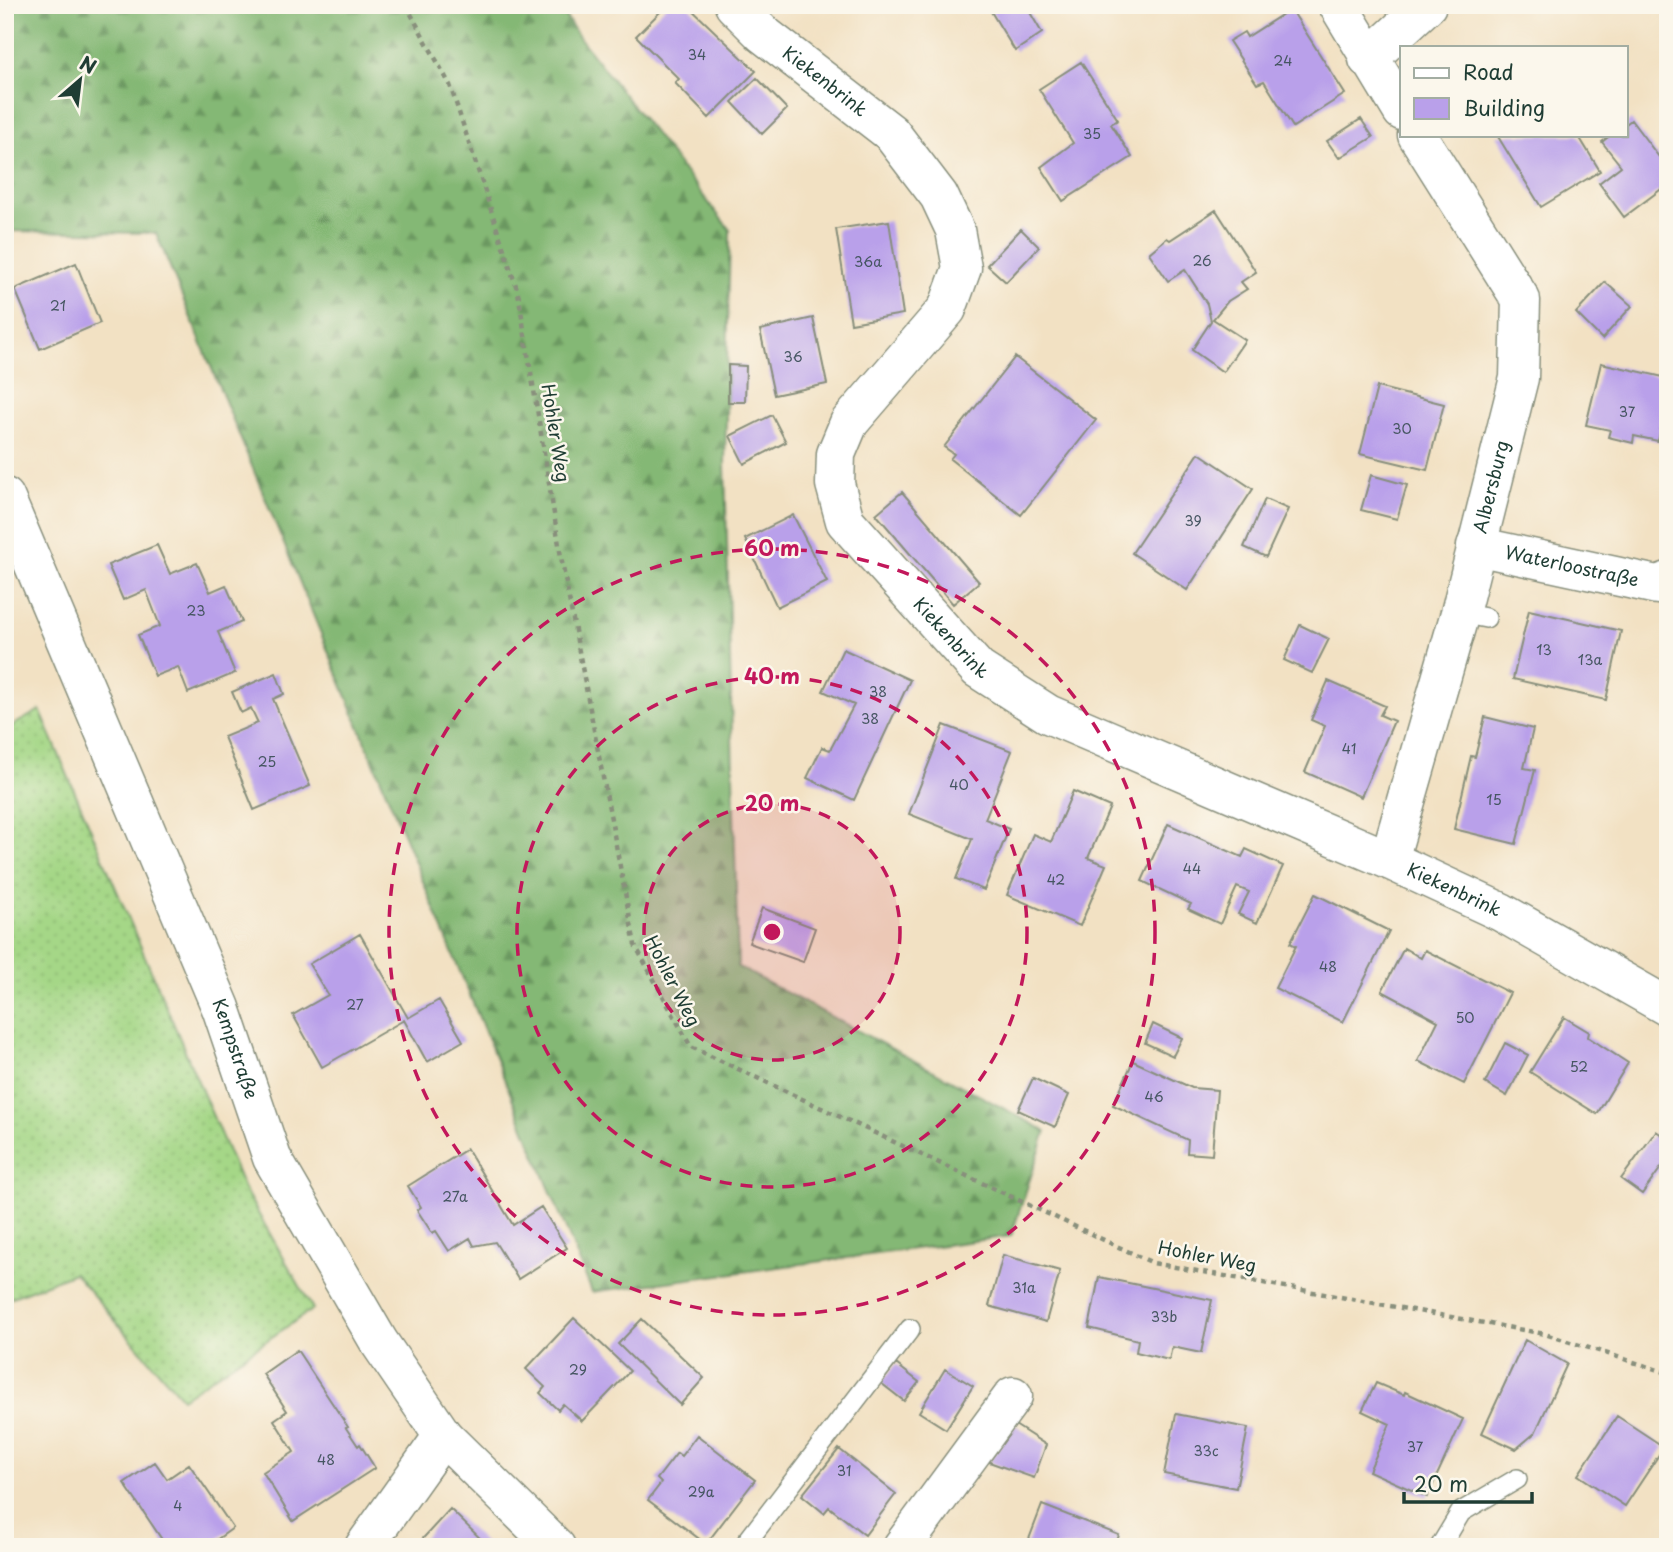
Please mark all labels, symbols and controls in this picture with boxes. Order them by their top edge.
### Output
street label: Kiekenbrink [777,39,874,122]
house number: 34 [688,44,706,65]
north arrow [46,46,116,116]
legend [1400,46,1628,136]
text: N [75,48,102,80]
house number: 24 [1274,50,1292,71]
text: Road [1463,55,1514,87]
text: Building [1463,91,1545,123]
house number: 35 [1083,123,1101,144]
house number: 26 [1192,250,1212,271]
house number: 36a [854,251,882,272]
house number: 21 [50,295,66,316]
house number: 36 [783,346,803,367]
street label: Hohler Weg [535,382,578,484]
house number: 37 [1619,401,1636,422]
house number: 30 [1392,418,1412,439]
street label: Albersburg [1466,437,1515,536]
house number: 39 [1184,510,1202,531]
text: 60 m [744,531,800,563]
street label: Waterloostraße [1503,538,1642,593]
street label: Kiekenbrink [908,591,994,684]
house number: 23 [187,600,205,621]
house number: 13 [1536,639,1552,660]
house number: 13a [1578,649,1602,670]
text: 40 m [744,659,800,691]
house number: 38 [869,681,887,702]
house number: 38 [861,708,879,729]
house number: 41 [1342,738,1356,759]
house number: 25 [258,751,276,772]
house number: 40 [949,774,969,795]
text: 20 m [745,786,799,818]
house number: 15 [1486,789,1502,810]
street label: Kiekenbrink [1403,855,1506,922]
house number: 44 [1183,858,1201,879]
house number: 42 [1047,869,1065,890]
centre of rings [760,920,784,944]
street label: Hohler Weg [639,930,708,1031]
house number: 48 [1319,956,1337,977]
street label: Kempstraße [206,994,266,1102]
house number: 27 [346,994,364,1015]
house number: 50 [1455,1007,1475,1028]
house number: 52 [1570,1056,1588,1077]
house number: 46 [1144,1086,1164,1107]
house number: 27a [442,1186,468,1207]
street label: Hohler Weg [1156,1233,1259,1278]
house number: 31a [1012,1277,1036,1298]
house number: 33b [1151,1306,1177,1327]
house number: 29 [569,1359,587,1380]
house number: 37 [1407,1436,1424,1457]
house number: 33c [1193,1440,1219,1461]
house number: 48 [317,1449,335,1470]
house number: 31 [837,1460,851,1481]
scale bar [1404,1461,1531,1505]
text: 20 m [1414,1467,1468,1499]
house number: 29a [688,1481,715,1502]
house number: 4 [173,1495,183,1516]

